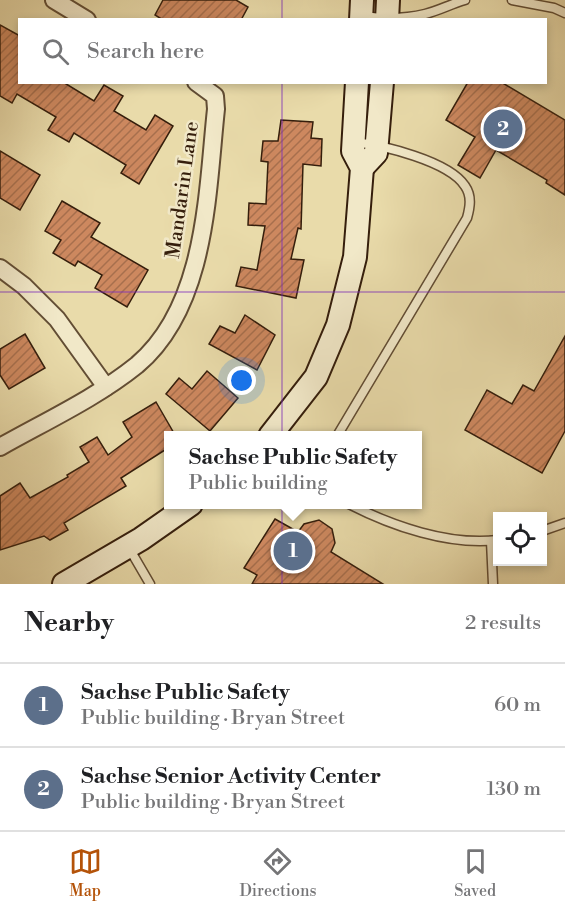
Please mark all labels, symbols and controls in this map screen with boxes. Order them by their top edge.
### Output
search box [18,18,547,84]
icon: search [39,35,72,68]
text: Search here [87,38,204,65]
pin: 2 [484,106,522,152]
street label: Mandarin Lane [161,120,205,260]
your location [227,366,256,395]
popup [164,431,422,509]
text: Sachse Public Safety [189,444,397,471]
text: Public building [189,471,328,496]
map controls [493,512,547,566]
button: locate [493,512,547,566]
pin: 1 [274,528,312,574]
text: Nearby [24,607,114,639]
text: 2 results [465,611,541,636]
text: Sachse Public Safety [81,679,290,706]
text: 1 [39,693,48,718]
text: 60 m [494,693,541,718]
text: Public building · Bryan Street [81,706,345,731]
text: Sachse Senior Activity Center [81,763,381,790]
text: 2 [37,777,50,802]
text: 130 m [486,777,541,802]
text: Public building · Bryan Street [81,790,345,815]
tab: Map [69,845,102,901]
tab: Directions [239,845,317,901]
tab: Saved [454,845,496,901]

